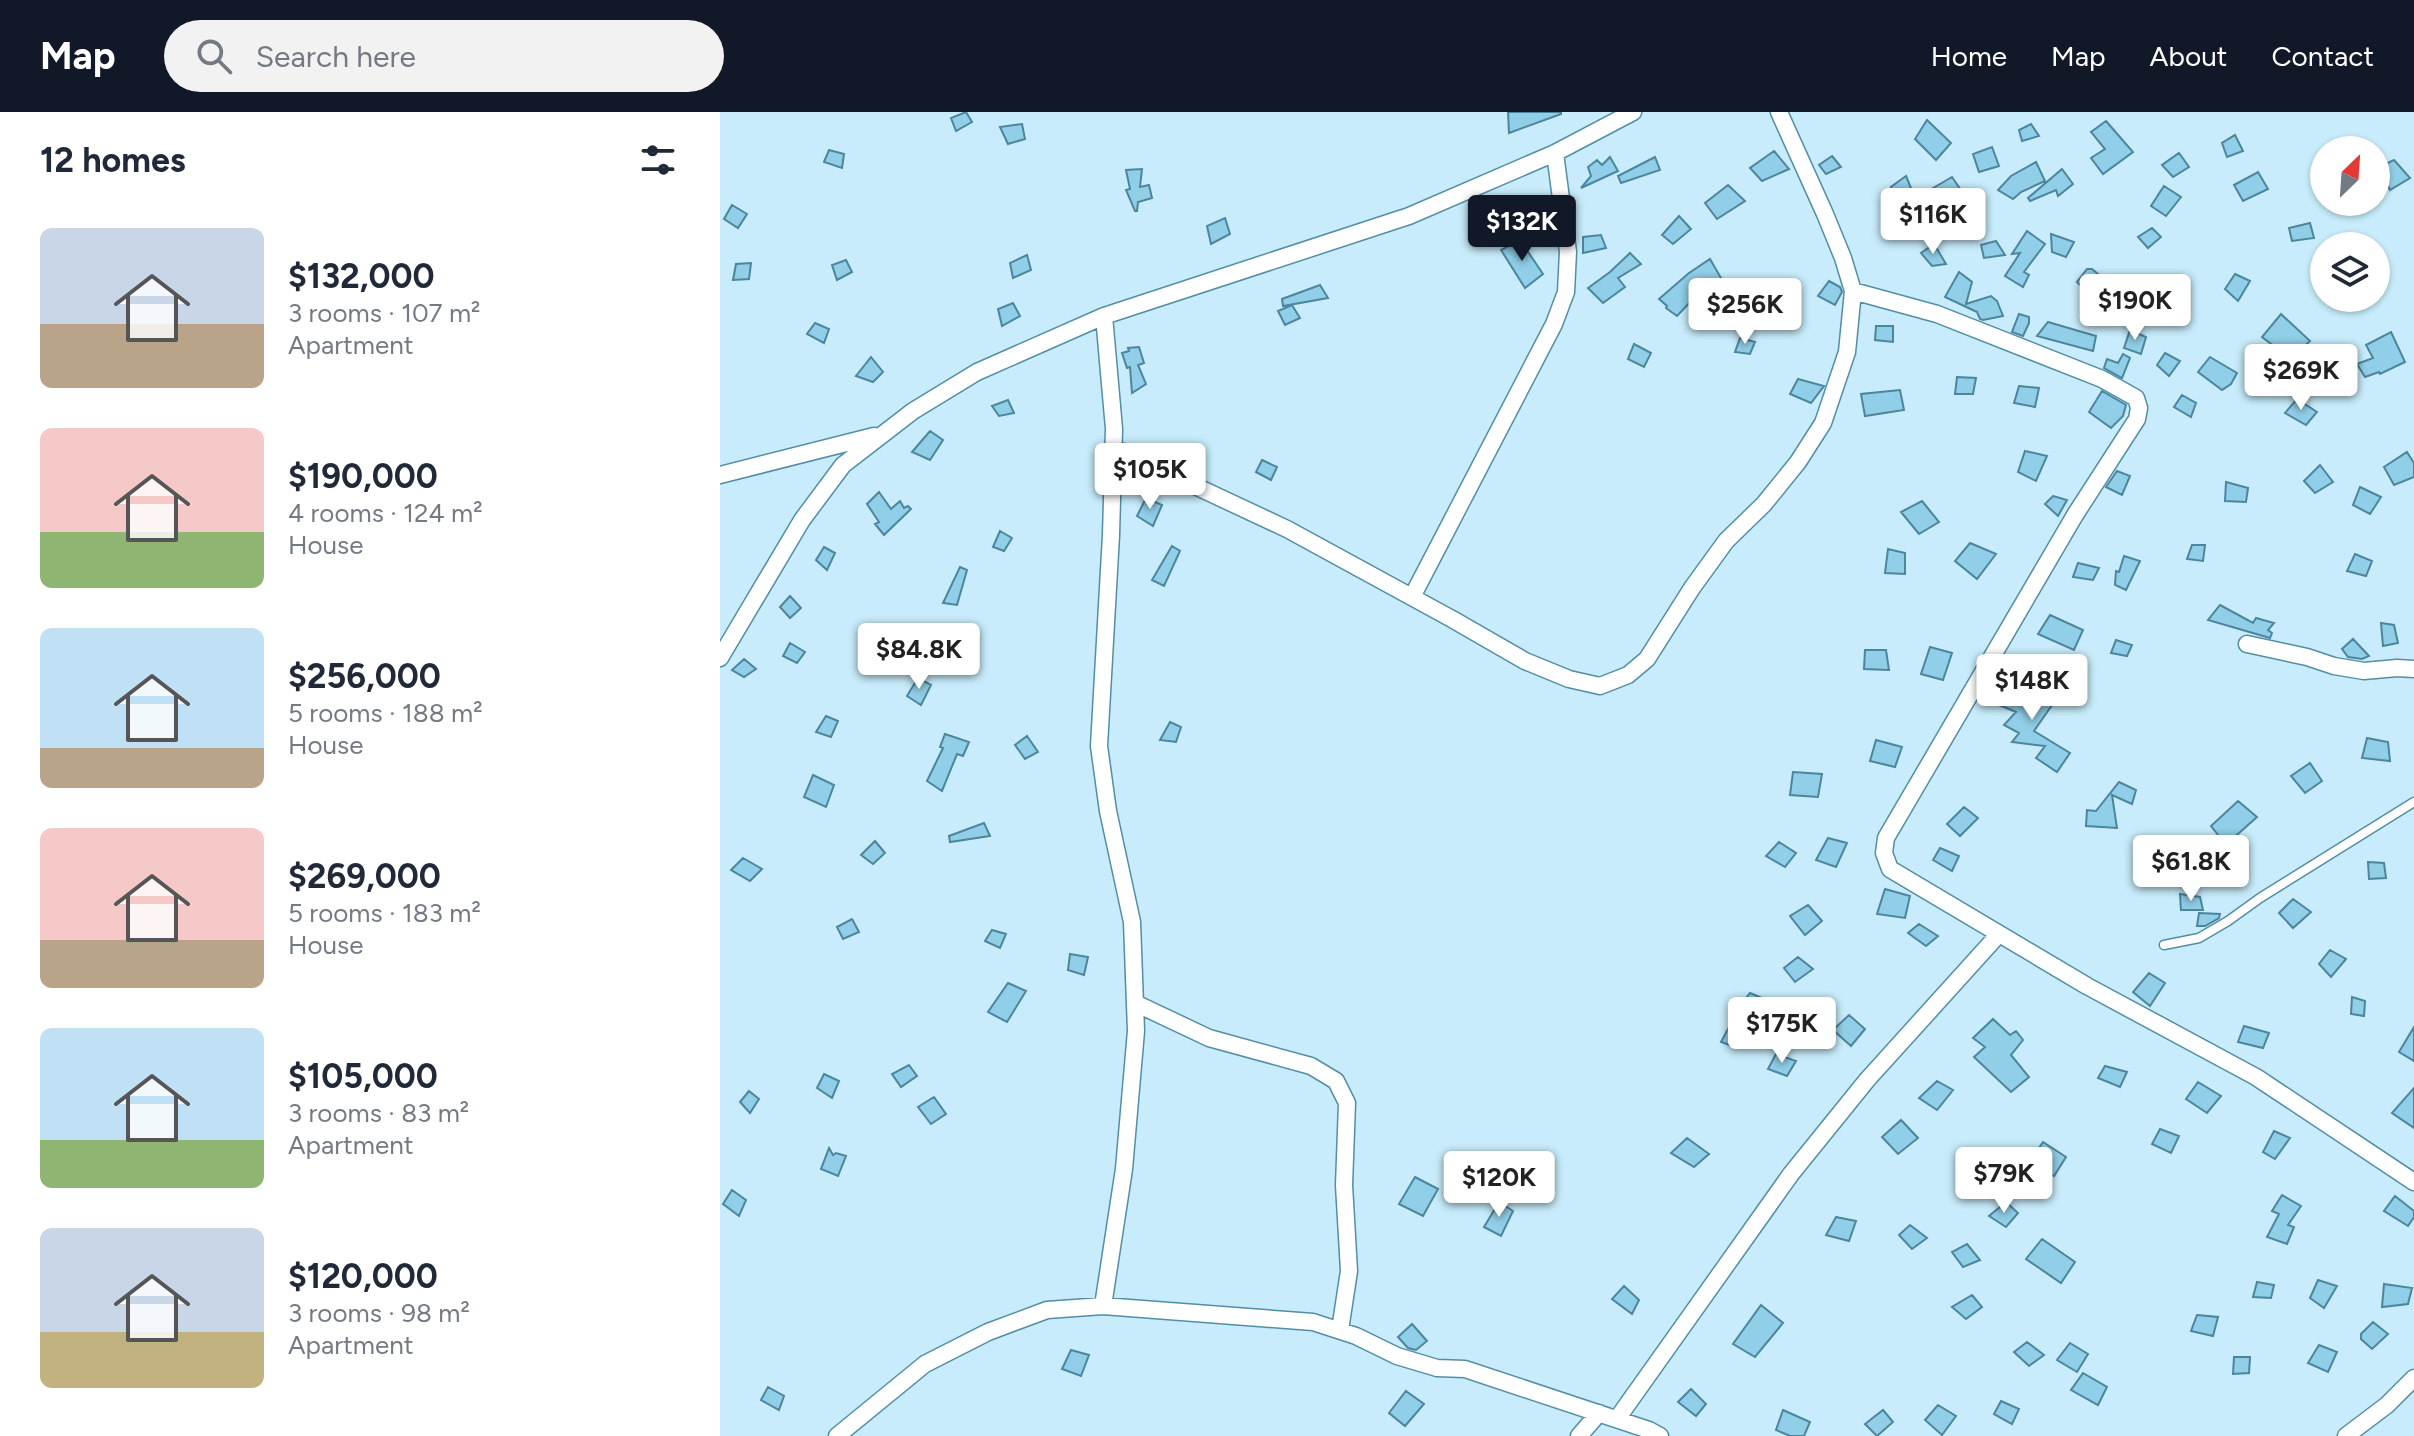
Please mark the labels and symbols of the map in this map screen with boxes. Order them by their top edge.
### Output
north arrow [2310,136,2390,216]
pin: $116K [1877,188,1989,256]
pin: $132K [1466,195,1578,263]
pin: $190K [2079,274,2191,342]
pin: $256K [1689,278,1801,346]
pin: $269K [2245,344,2357,412]
pin: $105K [1094,443,1206,511]
pin: $84.8K [854,623,984,691]
pin: $148K [1976,654,2088,722]
pin: $61.8K [2126,835,2256,903]
pin: $175K [1726,997,1838,1065]
pin: $79K [1957,1147,2051,1215]
pin: $120K [1443,1151,1555,1219]

